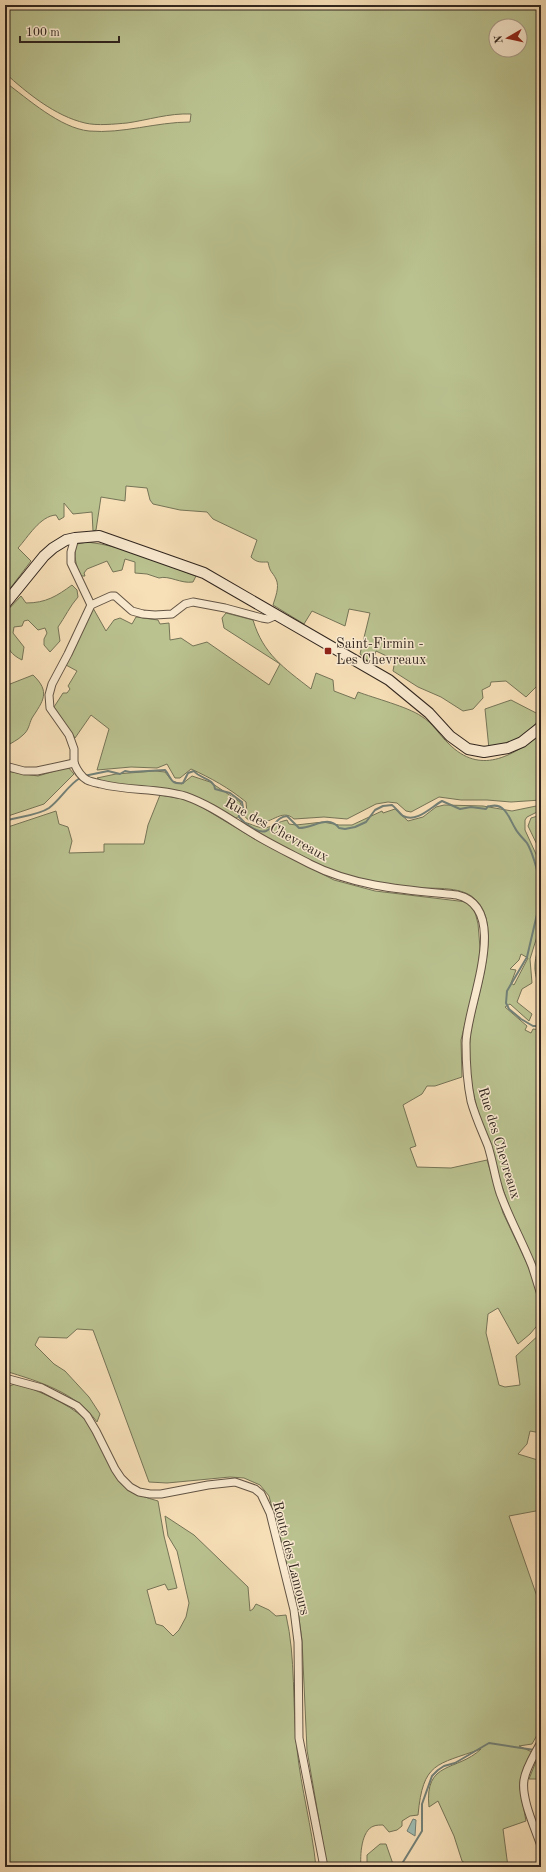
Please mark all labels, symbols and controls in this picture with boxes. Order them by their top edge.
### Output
scale bar [20,18,119,44]
north arrow [488,18,528,58]
text: 100 m [26,27,60,39]
text: N [493,34,506,44]
place label: Saint-Firmin - Les Chevreaux [336,637,427,667]
marker: Saint-Firmin - Les Chevreaux [323,646,333,656]
street label: Rue des Chevreaux [222,796,331,864]
street label: Rue des Chevreaux [475,1086,523,1201]
street label: Route des Lamours [270,1500,312,1617]

